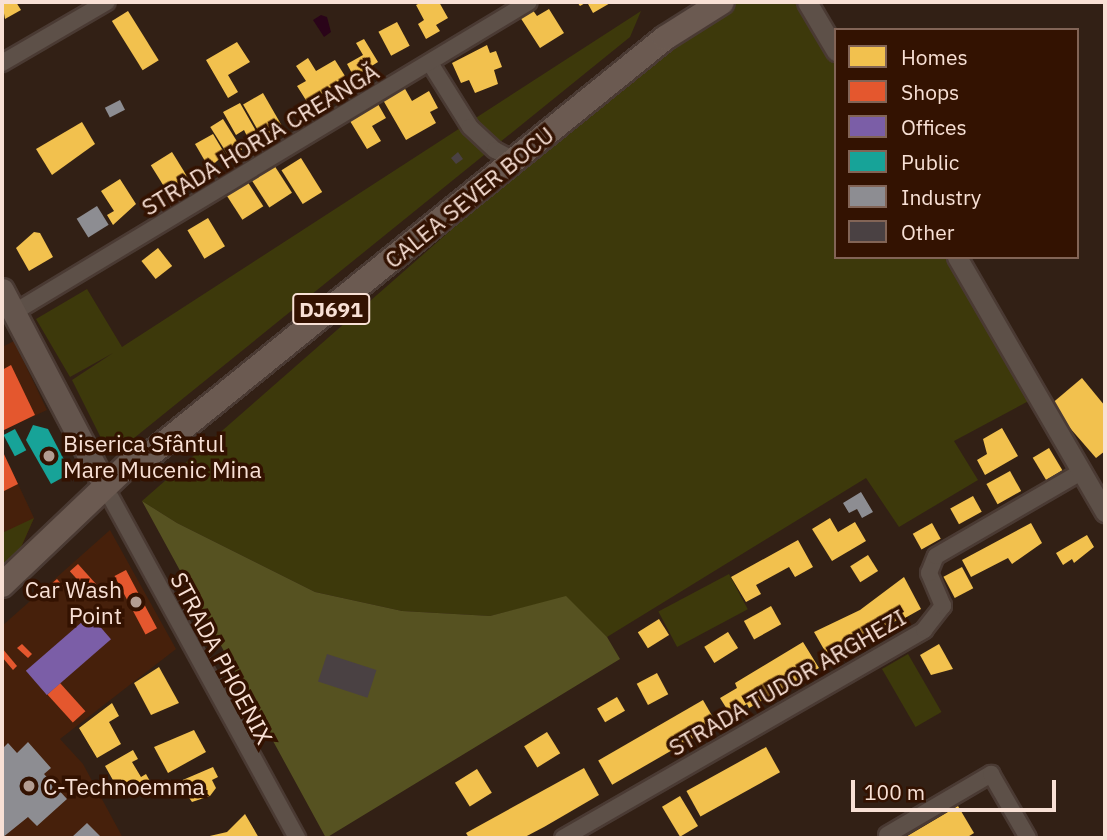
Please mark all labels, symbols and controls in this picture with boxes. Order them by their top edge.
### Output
legend [834,28,1079,259]
text: Homes [901,43,968,71]
street label: STRADA HORIA CREANGĂ [136,57,384,221]
text: Shops [901,78,959,106]
text: Offices [901,113,967,141]
street label: CALEA SEVER BOCU [379,120,559,274]
text: Public [901,148,959,176]
text: Industry [901,183,981,211]
text: Other [901,218,954,246]
road number: DJ691 [291,292,371,326]
place label: Biserica Sfântul Mare Mucenic Mina [63,429,262,483]
marker: Biserica Sfântul Mare Mucenic Mina [41,448,57,464]
street label: STRADA PHOENIX [165,567,279,749]
place label: Car Wash Point [25,575,122,629]
marker: Car Wash Point [128,594,144,610]
street label: STRADA TUDOR ARGHEZI [664,603,910,761]
scale bar [855,766,1060,810]
place label: C-Technoemma [43,772,205,800]
marker: C-Technoemma [21,778,37,794]
text: 100 m [864,778,925,806]

